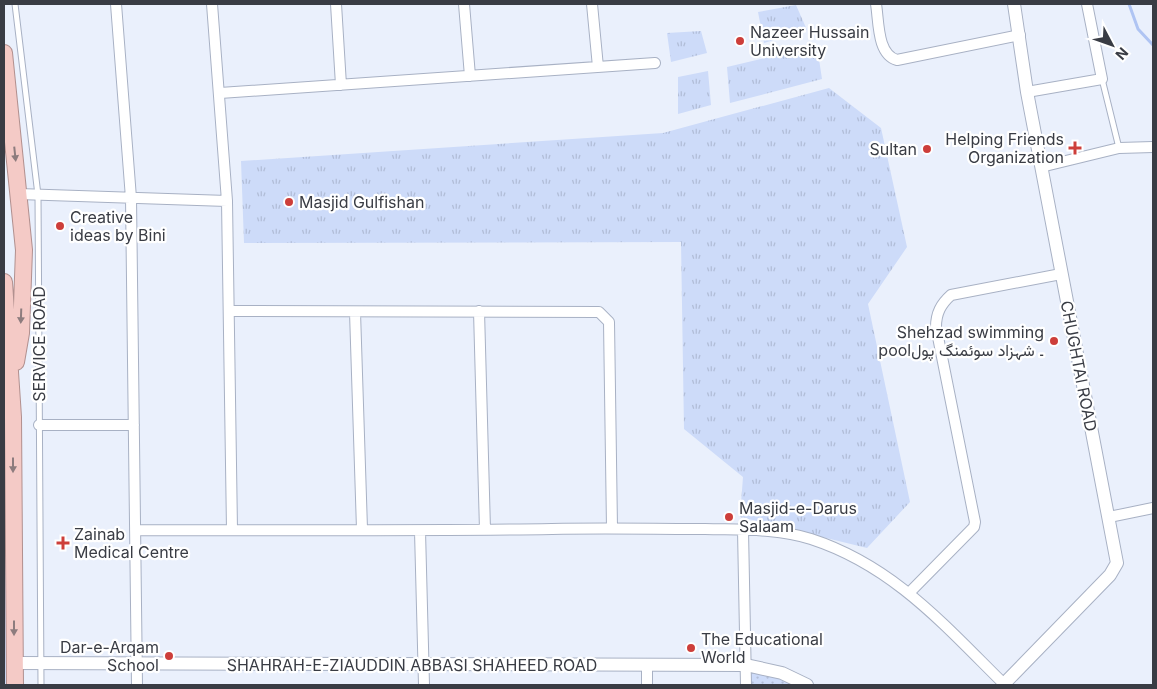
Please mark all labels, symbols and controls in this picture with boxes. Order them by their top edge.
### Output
north arrow [1087,20,1137,70]
place label: Nazeer Hussain University [750,22,869,60]
marker: Nazeer Hussain University [734,35,746,47]
text: N [1112,44,1132,63]
place label: Helping Friends Organization [945,129,1064,167]
place label: Sultan [869,139,917,159]
marker: Helping Friends Organization [1068,141,1082,155]
marker: Sultan [921,143,933,155]
one-way arrow [11,146,19,162]
place label: Masjid Gulfishan [299,192,424,212]
marker: Masjid Gulfishan [283,196,295,208]
place label: Creative ideas by Bini [70,207,166,245]
marker: Creative ideas by Bini [54,220,66,232]
street label: SERVICE ROAD [29,286,49,402]
street label: CHUGHTAI ROAD [1057,299,1101,433]
one-way arrow [17,308,25,324]
place label: Shehzad swimming pool۔ شہزاد سوئمنگ پول [878,322,1044,362]
marker: Shehzad swimming pool۔ شہزاد سوئمنگ پول [1048,335,1060,347]
one-way arrow [9,458,17,474]
place label: Masjid-e-Darus Salaam [739,498,857,536]
marker: Masjid-e-Darus Salaam [723,511,735,523]
place label: Zainab Medical Centre [74,524,189,562]
marker: Zainab Medical Centre [56,536,70,550]
one-way arrow [10,620,18,636]
place label: The Educational World [701,629,823,667]
place label: Dar-e-Arqam School [60,637,159,675]
marker: The Educational World [685,642,697,654]
marker: Dar-e-Arqam School [163,650,175,662]
street label: SHAHRAH-E-ZIAUDDIN ABBASI SHAHEED ROAD [227,655,597,675]

